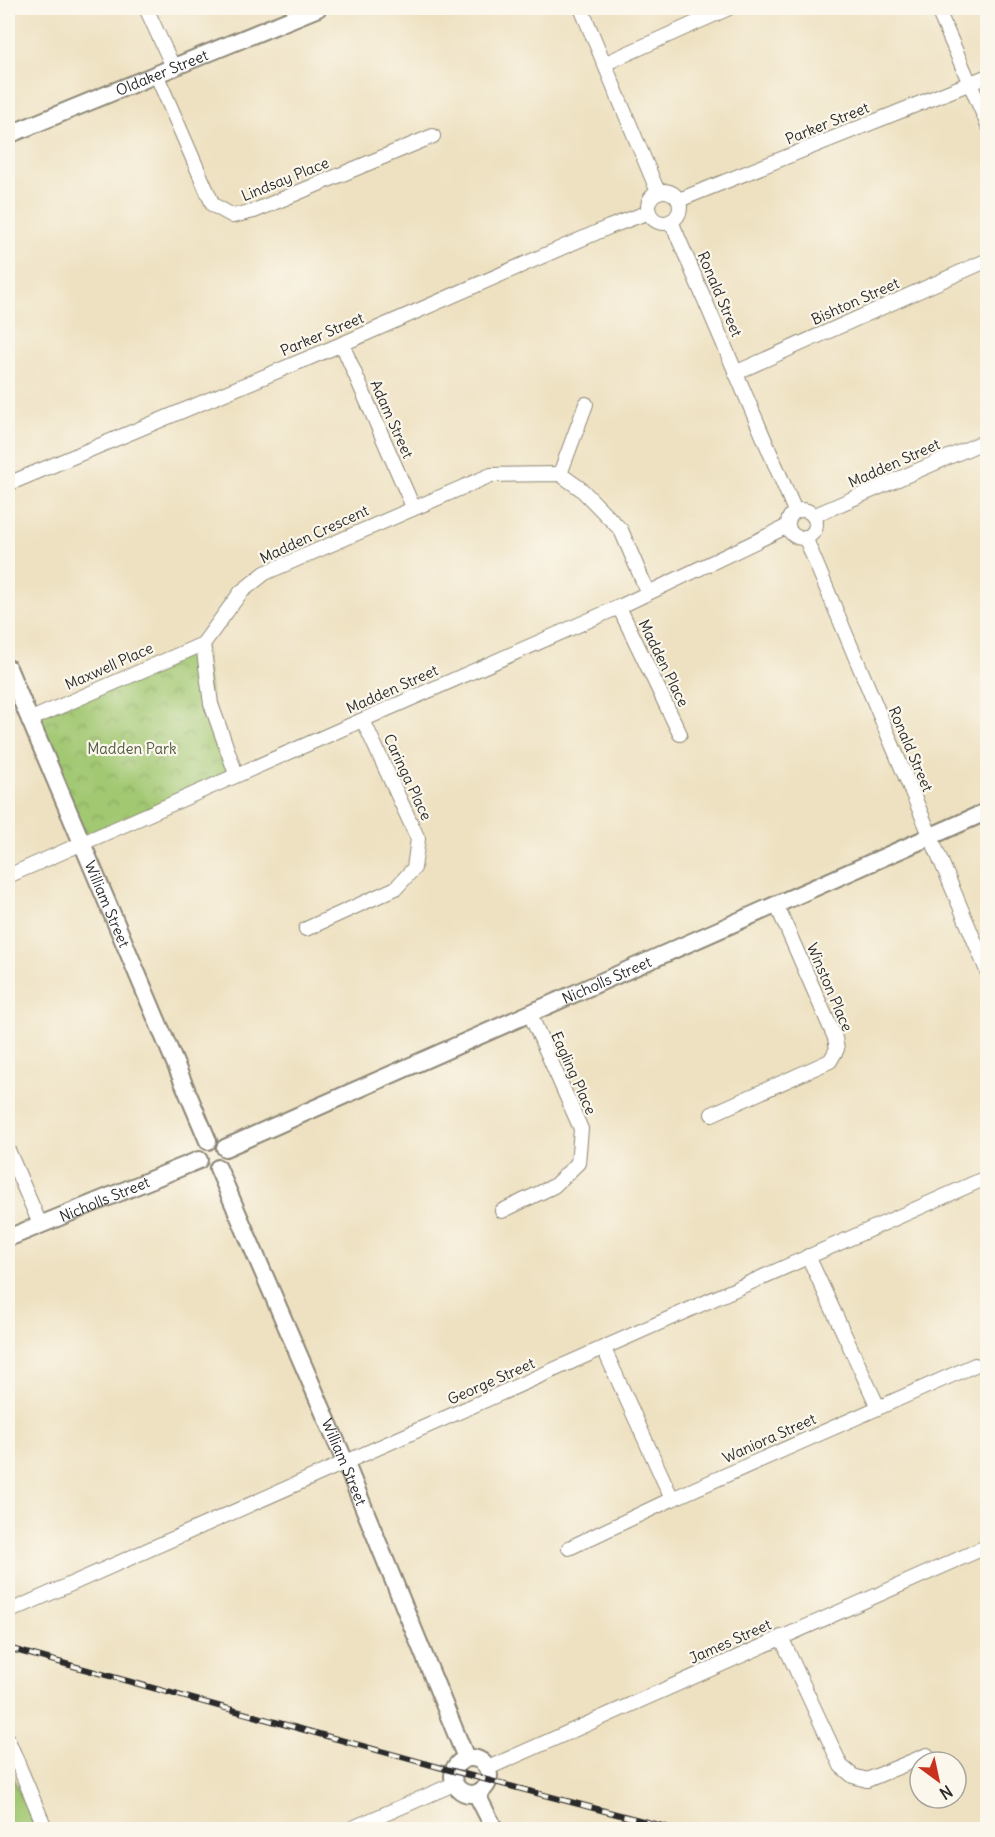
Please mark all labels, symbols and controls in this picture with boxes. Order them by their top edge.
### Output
street label: Oldaker Street [113,45,210,99]
street label: Parker Street [782,98,872,148]
street label: Lindsay Place [238,153,332,205]
street label: Ronald Street [693,248,747,340]
street label: Bishton Street [808,273,902,329]
street label: Parker Street [277,308,367,360]
street label: Adam Street [366,377,418,461]
street label: Madden Street [845,434,943,492]
street label: Madden Crescent [257,500,371,568]
street label: Madden Place [635,616,693,710]
street label: Maxwell Place [62,638,156,694]
street label: Madden Street [343,660,441,718]
street label: Ronald Street [884,703,938,795]
street label: Caringa Place [380,731,436,823]
park label: Madden Park [87,739,177,758]
street label: William Street [81,857,134,950]
street label: Winston Place [803,940,857,1034]
street label: Nicholls Street [559,952,654,1008]
street label: Eagling Place [547,1028,601,1118]
street label: Nicholls Street [56,1172,152,1226]
street label: George Street [444,1353,538,1409]
street label: Waniora Street [719,1409,819,1467]
street label: William Street [318,1415,371,1508]
street label: James Street [686,1614,774,1668]
north arrow [908,1750,968,1810]
text: N [936,1781,956,1804]

